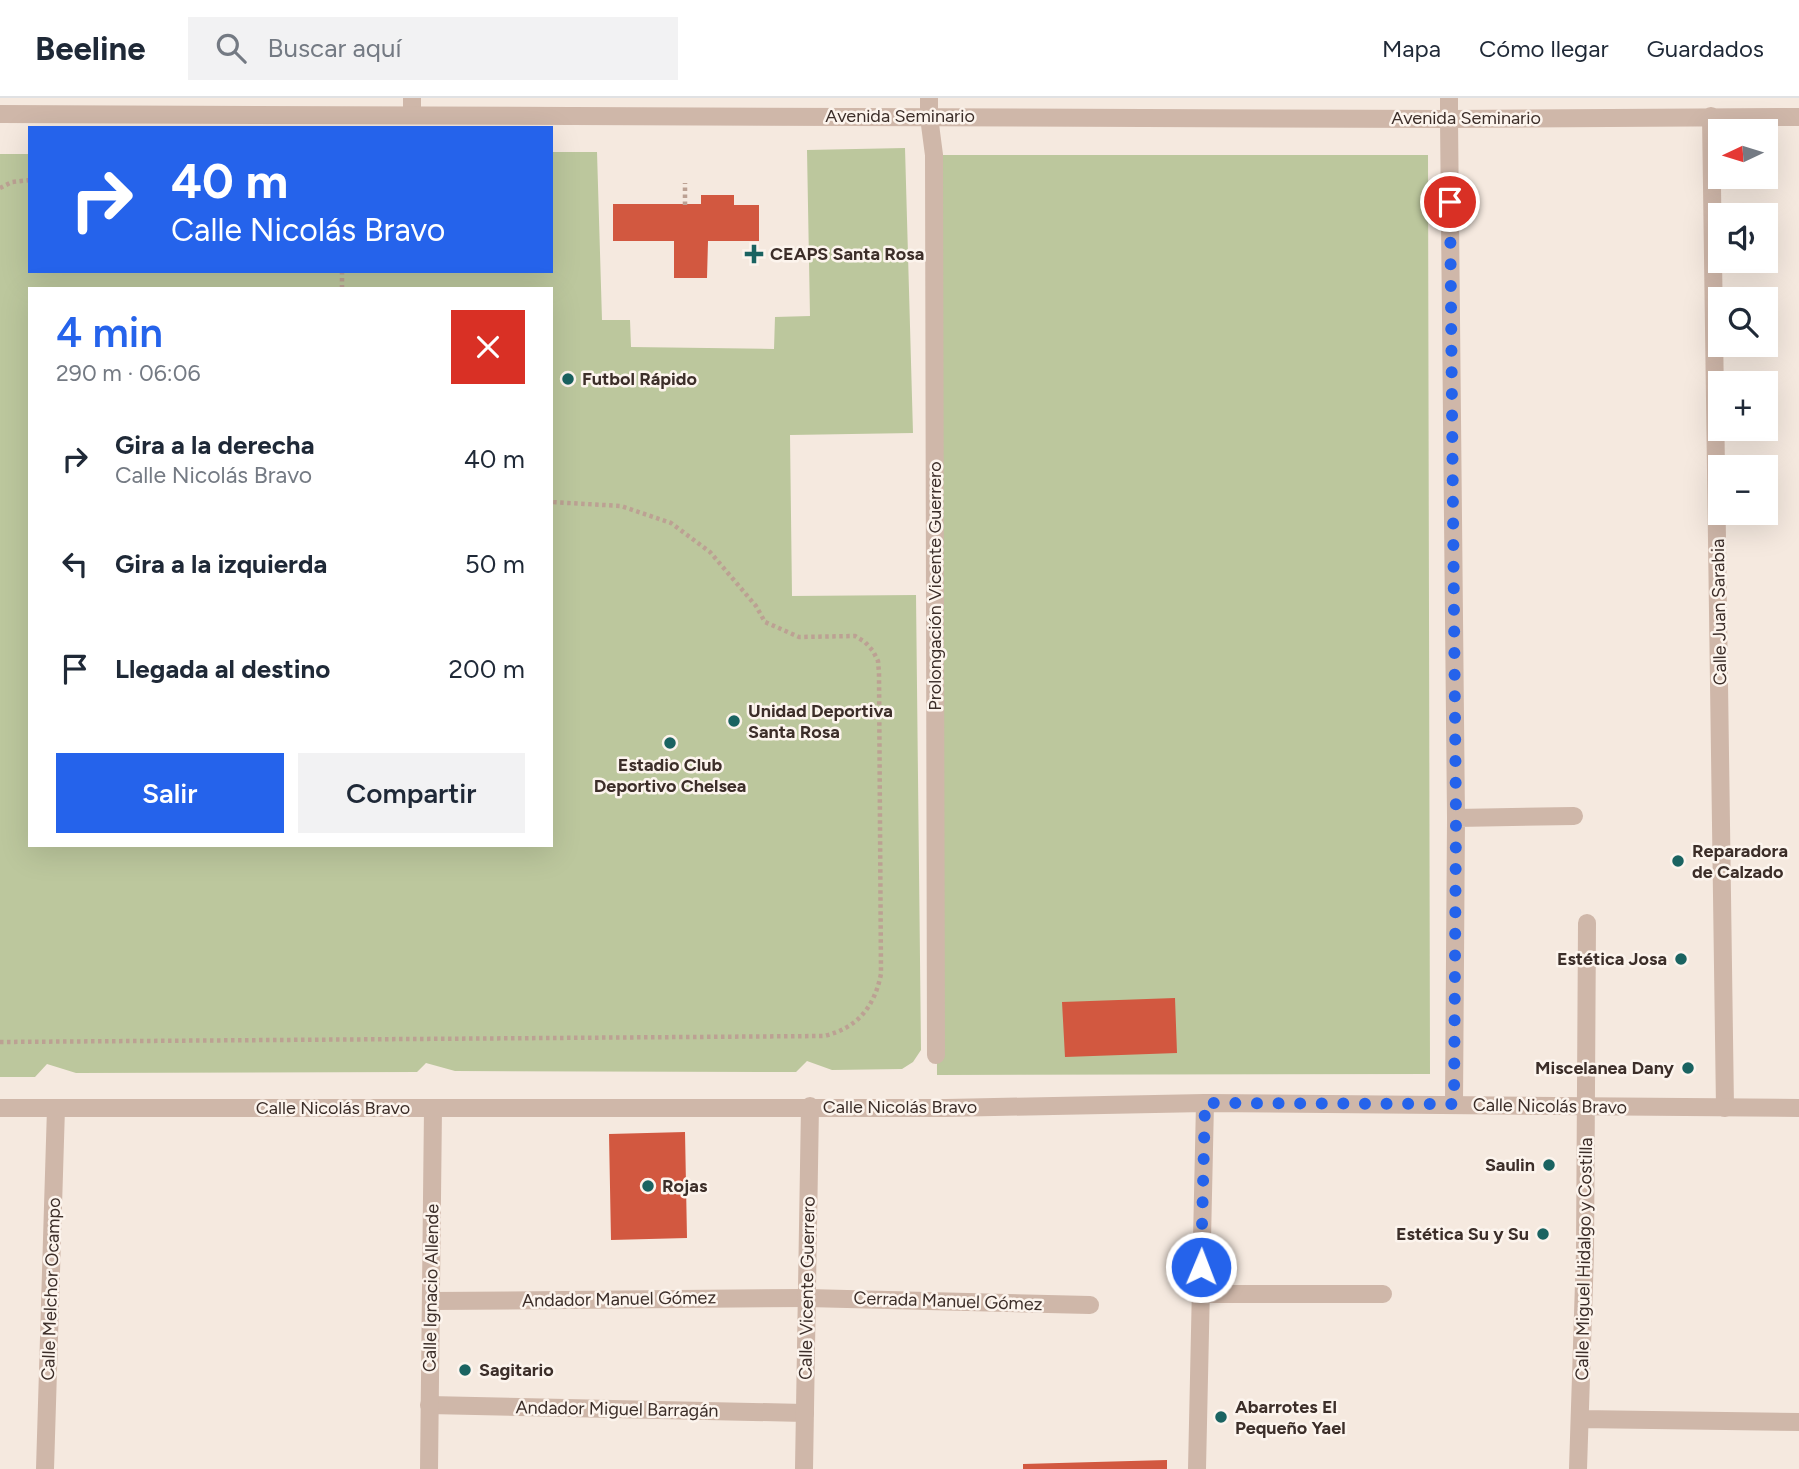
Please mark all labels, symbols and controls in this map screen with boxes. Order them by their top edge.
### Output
search box [188,17,678,80]
text: Beeline [35,29,146,68]
icon: search [212,29,250,67]
text: Buscar aquí [268,32,401,64]
text: Mapa [1382,34,1441,63]
text: Cómo llegar [1479,34,1609,63]
text: Guardados [1647,34,1764,63]
street label: Avenida Seminario [825,105,975,127]
street label: Avenida Seminario [1391,107,1541,129]
north arrow [1708,119,1778,189]
map controls [1708,119,1778,525]
text: 40 m [171,151,288,210]
icon: right [56,154,147,245]
pin [1420,172,1480,232]
icon: arrive [1431,183,1469,221]
button: sound [1708,203,1778,273]
text: Calle Nicolás Bravo [171,211,445,249]
place label: CEAPS Santa Rosa [770,243,924,265]
marker: CEAPS Santa Rosa [744,244,764,264]
button: search [1708,287,1778,357]
text: 4 min [56,307,163,358]
button: close [451,310,525,384]
text: 290 m · 06:06 [56,359,200,387]
place label: Futbol Rápido [582,368,697,390]
marker: Futbol Rápido [560,371,576,387]
button: + [1708,371,1778,441]
text: Gira a la derecha [115,429,315,461]
icon: right [56,440,94,478]
text: 40 m [464,443,525,475]
button: − [1708,455,1778,525]
text: Calle Nicolás Bravo [115,461,312,489]
street label: Prolongación Vicente Guerrero [924,461,946,711]
street label: Calle Juan Sarabia [1707,538,1731,686]
icon: left [56,545,94,583]
text: Gira a la izquierda [115,548,327,580]
text: 50 m [465,548,525,580]
icon: arrive [56,650,94,688]
text: Llegada al destino [115,653,330,685]
text: 200 m [449,653,525,685]
place label: Unidad Deportiva Santa Rosa [748,700,893,743]
marker: Unidad Deportiva Santa Rosa [726,713,742,729]
marker: Estadio Club Deportivo Chelsea [662,735,678,751]
button: Salir [56,753,284,833]
button: Compartir [298,753,525,833]
place label: Estadio Club Deportivo Chelsea [594,754,746,797]
place label: Reparadora de Calzado [1692,840,1788,883]
marker: Reparadora de Calzado [1670,853,1686,869]
place label: Estética Josa [1557,948,1667,970]
marker: Estética Josa [1673,951,1689,967]
place label: Miscelanea Dany [1535,1057,1675,1079]
marker: Miscelanea Dany [1680,1060,1696,1076]
street label: Calle Nicolás Bravo [1473,1094,1627,1118]
street label: Calle Nicolás Bravo [823,1096,977,1118]
street label: Calle Nicolás Bravo [256,1097,410,1119]
street label: Calle Miguel Hidalgo y Costilla [1571,1137,1597,1381]
place label: Saulin [1485,1154,1535,1176]
marker: Saulin [1541,1157,1557,1173]
place label: Rojas [662,1175,708,1197]
marker: Rojas [640,1178,656,1194]
street label: Calle Vicente Guerrero [794,1196,820,1380]
street label: Calle Melchor Ocampo [37,1197,65,1381]
street label: Calle Ignacio Allende [419,1204,443,1372]
place label: Estética Su y Su [1396,1223,1529,1245]
marker: Estética Su y Su [1535,1226,1551,1242]
position arrow [1164,1230,1238,1304]
street label: Andador Manuel Gómez [522,1286,716,1312]
street label: Cerrada Manuel Gómez [853,1287,1043,1315]
place label: Sagitario [479,1359,554,1381]
marker: Sagitario [457,1362,473,1378]
street label: Andador Miguel Barragán [515,1396,719,1422]
place label: Abarrotes El Pequeño Yael [1235,1396,1346,1439]
marker: Abarrotes El Pequeño Yael [1213,1409,1229,1425]

